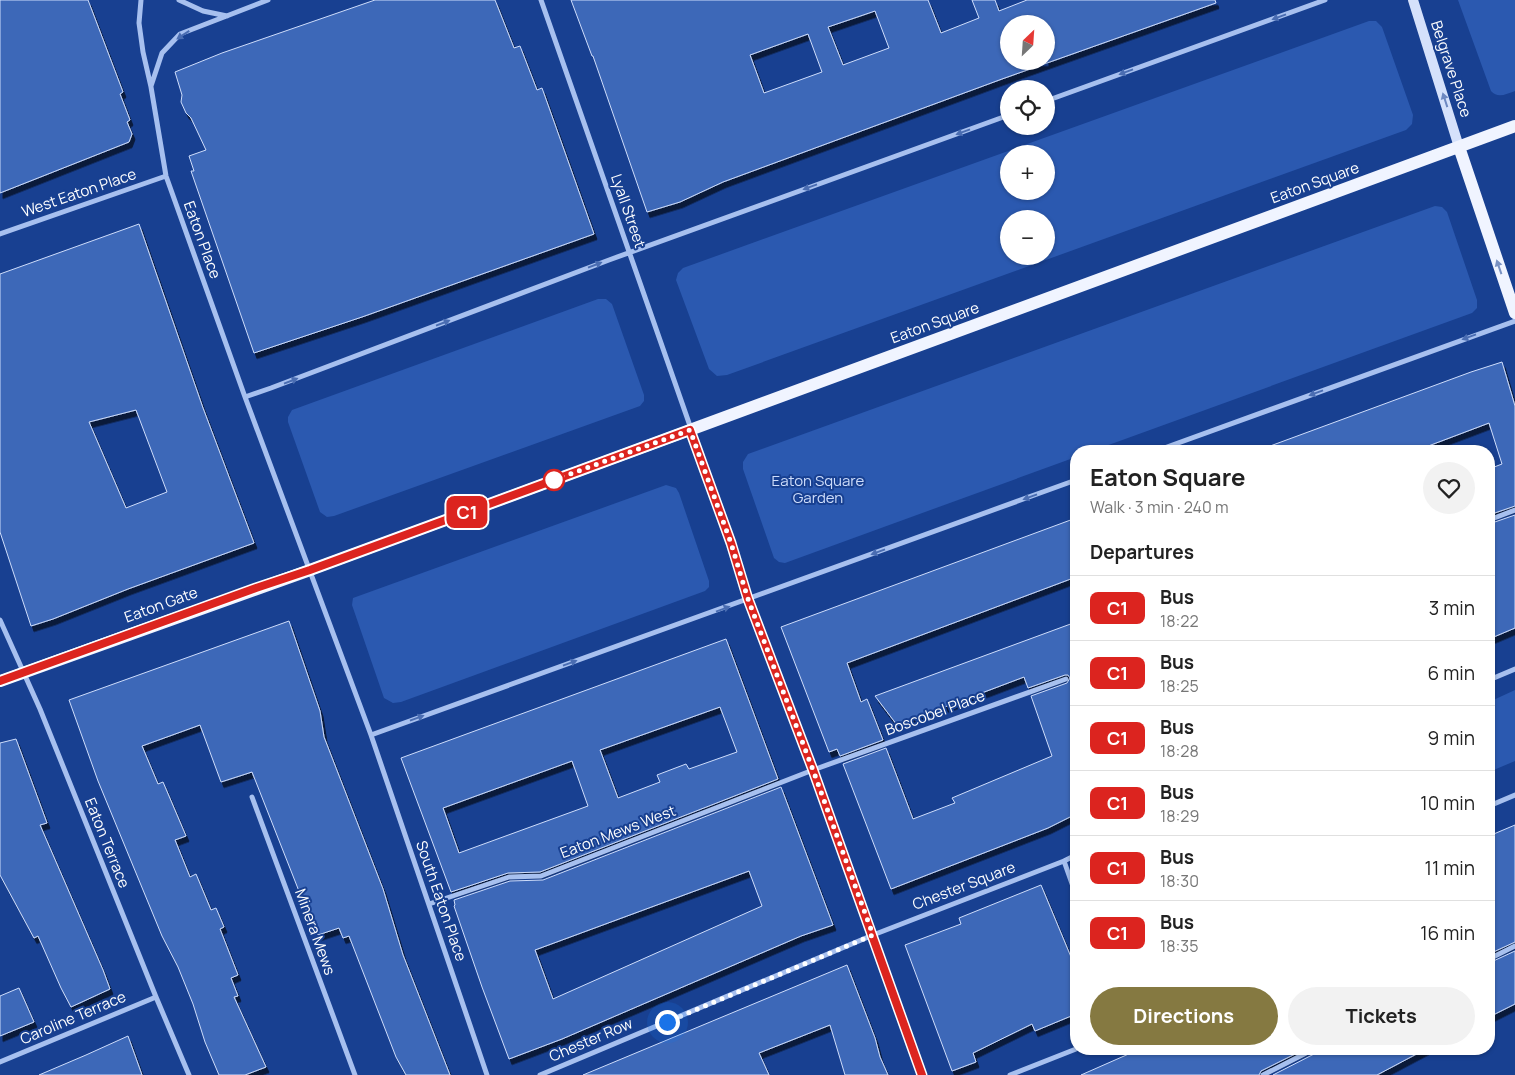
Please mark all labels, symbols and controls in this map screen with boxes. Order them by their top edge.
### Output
one-way arrow [1271,13,1286,21]
north arrow [1000,15,1055,70]
map controls [1000,15,1055,265]
street label: Belgrave Place [1426,18,1477,120]
one-way arrow [176,30,190,39]
one-way arrow [1118,68,1133,76]
button: locate [1000,80,1055,135]
one-way arrow [1441,92,1449,107]
one-way arrow [955,128,970,136]
button: + [1000,145,1055,200]
street label: Eaton Square [1268,157,1362,208]
street label: West Eaton Place [19,163,139,222]
street label: Lyall Street [606,171,651,251]
one-way arrow [802,183,817,191]
street label: Eaton Place [179,198,226,282]
button: − [1000,210,1055,265]
one-way arrow [1495,259,1503,274]
one-way arrow [588,261,603,269]
street label: Eaton Square [888,297,982,348]
one-way arrow [436,319,451,327]
one-way arrow [1461,333,1476,341]
one-way arrow [284,377,299,385]
one-way arrow [1309,390,1324,397]
text: Eaton Square [1090,460,1245,493]
button: heart [1423,462,1475,514]
unlabelled marker [543,469,565,491]
park label: Eaton Square Garden [772,470,865,508]
one-way arrow [1023,494,1038,501]
line badge: C1 [444,496,490,528]
text: Walk · 3 min · 240 m [1090,496,1228,518]
text: C1 [456,500,478,524]
text: Departures [1090,539,1194,565]
one-way arrow [870,548,885,556]
street label: Eaton Gate [121,581,201,628]
text: Bus [1160,584,1194,610]
text: 3 min [1429,595,1475,621]
text: C1 [1107,596,1128,620]
one-way arrow [716,605,731,613]
text: 18:22 [1160,610,1199,632]
text: Bus [1160,649,1194,675]
one-way arrow [563,659,578,667]
text: 6 min [1428,660,1475,686]
text: C1 [1107,661,1128,685]
text: 18:25 [1160,675,1199,697]
street label: Boscobel Place [882,685,988,740]
one-way arrow [410,714,425,722]
text: Bus [1160,714,1194,740]
text: 9 min [1428,725,1475,751]
text: C1 [1107,726,1128,750]
text: 18:28 [1160,740,1199,762]
text: Bus [1160,779,1194,805]
text: 10 min [1420,790,1475,816]
text: C1 [1107,791,1128,815]
street label: Eaton Terrace [80,795,135,891]
street label: Eaton Mews West [557,800,679,863]
text: 18:29 [1160,805,1199,827]
street label: South Eaton Place [411,838,472,964]
text: Bus [1160,844,1194,870]
text: 11 min [1425,855,1475,881]
street label: Chester Square [909,856,1018,915]
text: C1 [1107,856,1128,880]
text: 18:30 [1160,870,1199,892]
street label: Minera Mews [290,886,341,978]
text: Bus [1160,909,1194,935]
text: 16 min [1420,920,1475,946]
text: C1 [1107,921,1128,945]
text: 18:35 [1160,935,1198,957]
street label: Caroline Terrace [17,986,129,1049]
button: Directions [1090,987,1278,1045]
button: Tickets [1288,987,1475,1045]
your location [655,1010,680,1035]
street label: Chester Row [546,1012,636,1067]

